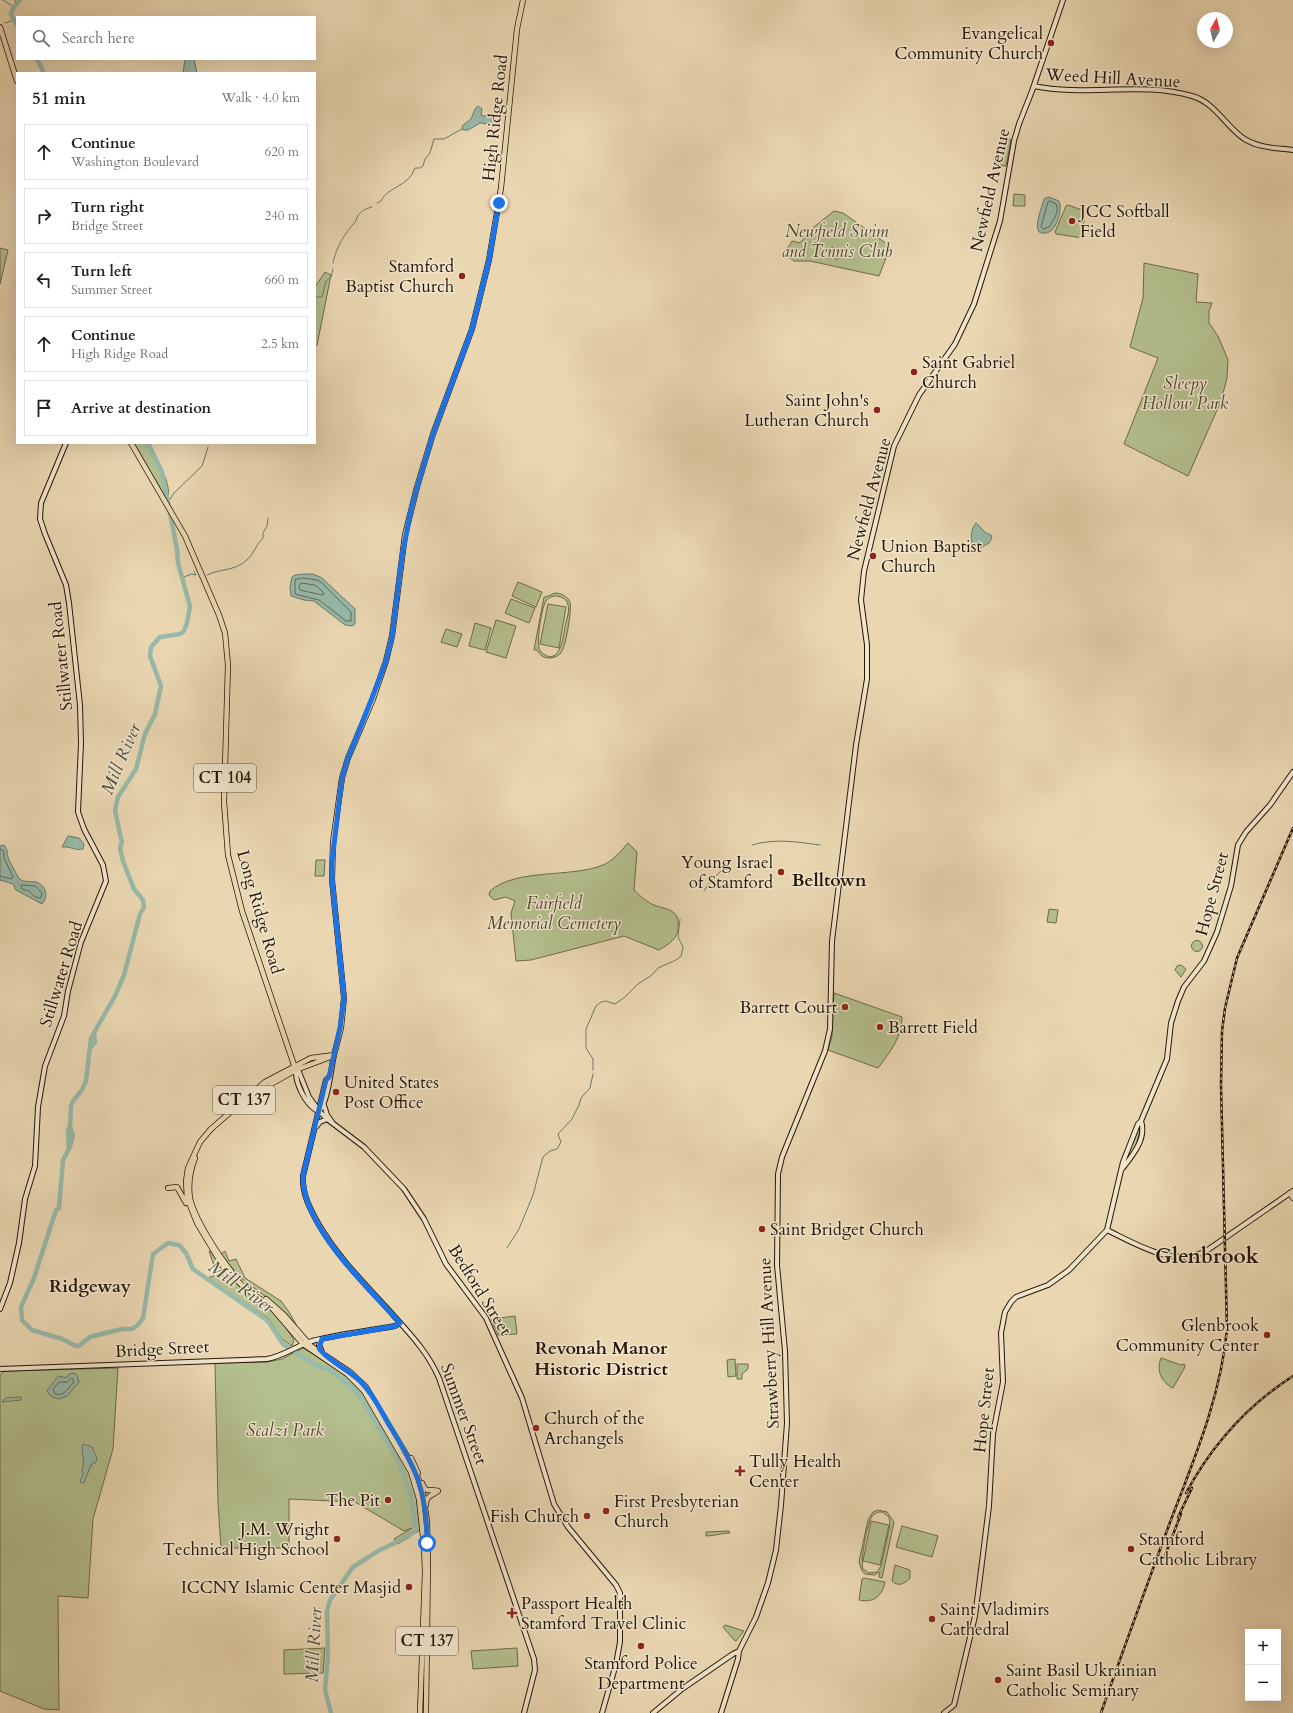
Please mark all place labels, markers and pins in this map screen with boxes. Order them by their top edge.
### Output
place label: Evangelical Community Church [894,22,1044,65]
marker: Evangelical Community Church [1046,38,1056,48]
place label: JCC Softball Field [1077,200,1170,243]
marker: JCC Softball Field [1067,216,1077,226]
place label: Stamford Baptist Church [345,255,455,298]
marker: Stamford Baptist Church [457,271,467,281]
place label: Saint Gabriel Church [922,351,1016,394]
marker: Saint Gabriel Church [909,367,919,377]
place label: Saint John's Lutheran Church [744,389,870,432]
marker: Saint John's Lutheran Church [872,405,882,415]
place label: Union Baptist Church [881,535,983,578]
marker: Union Baptist Church [868,551,878,561]
place label: Young Israel of Stamford [681,851,774,894]
marker: Young Israel of Stamford [776,867,786,877]
place label: Barrett Court [740,996,838,1019]
marker: Barrett Court [840,1002,850,1012]
place label: Barrett Field [888,1016,978,1039]
marker: Barrett Field [875,1022,885,1032]
place label: United States Post Office [344,1071,439,1114]
marker: United States Post Office [331,1087,341,1097]
place label: Saint Bridget Church [770,1218,925,1241]
marker: Saint Bridget Church [757,1224,767,1234]
place label: Glenbrook Community Center [1116,1314,1260,1357]
marker: Glenbrook Community Center [1262,1330,1272,1340]
place label: Church of the Archangels [544,1407,645,1450]
marker: Church of the Archangels [531,1423,541,1433]
place label: Tully Health Center [749,1450,842,1493]
marker: Tully Health Center [734,1465,746,1477]
place label: The Pit [326,1489,381,1512]
place label: First Presbyterian Church [614,1490,739,1533]
marker: The Pit [383,1495,393,1505]
place label: Fish Church [490,1505,580,1528]
marker: First Presbyterian Church [601,1506,611,1516]
marker: Fish Church [582,1511,592,1521]
place label: J.M. Wright Technical High School [163,1518,330,1561]
place label: Stamford Catholic Library [1139,1528,1258,1571]
marker: J.M. Wright Technical High School [332,1534,342,1544]
marker: Stamford Catholic Library [1126,1544,1136,1554]
place label: ICCNY Islamic Center Masjid [181,1576,401,1599]
marker: ICCNY Islamic Center Masjid [404,1582,414,1592]
place label: Passport Health Stamford Travel Clinic [521,1592,687,1635]
place label: Saint Vladimirs Cathedral [940,1598,1050,1641]
marker: Passport Health Stamford Travel Clinic [506,1607,518,1619]
marker: Saint Vladimirs Cathedral [927,1614,937,1624]
marker: Stamford Police Department [636,1641,646,1651]
place label: Stamford Police Department [584,1652,698,1695]
place label: Saint Basil Ukrainian Catholic Seminary [1006,1659,1158,1702]
marker: Saint Basil Ukrainian Catholic Seminary [993,1675,1003,1685]

